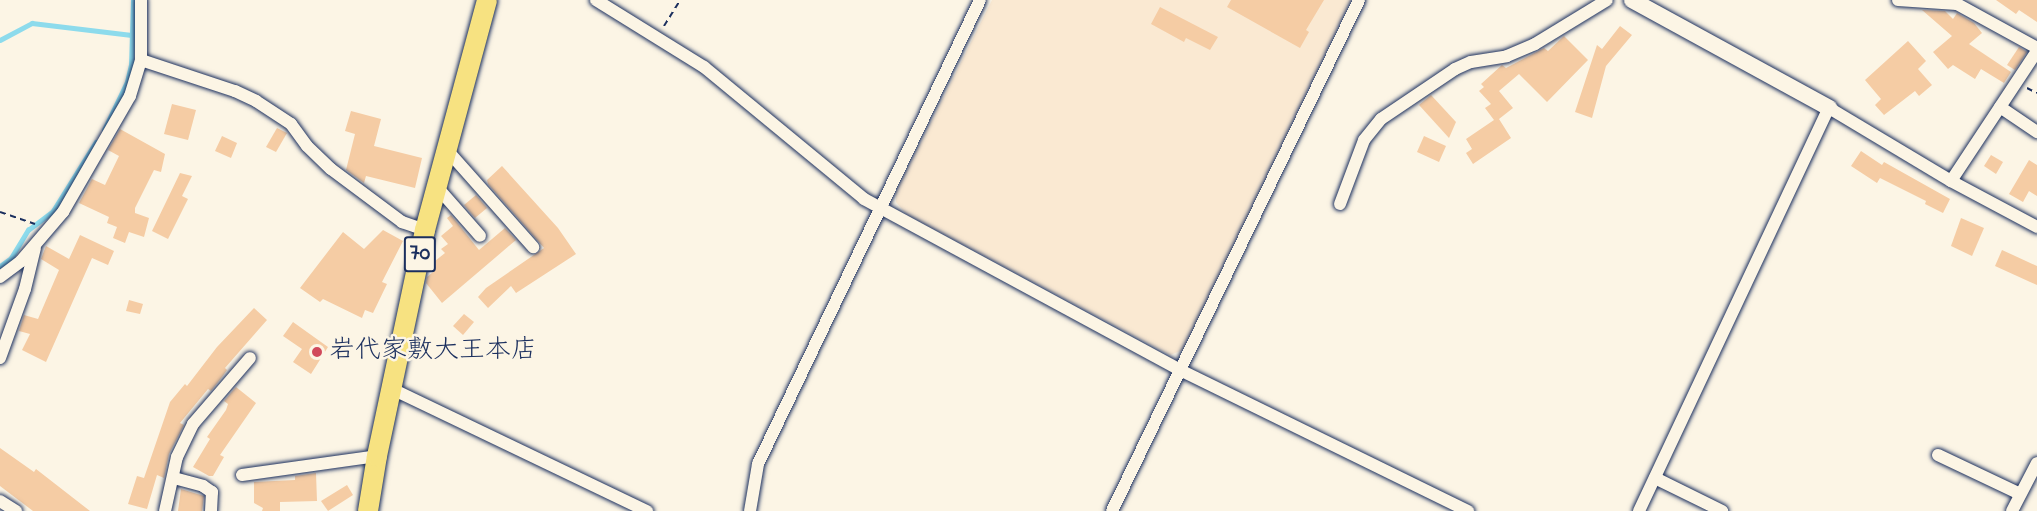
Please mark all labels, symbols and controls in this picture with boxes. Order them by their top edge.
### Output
road number: 70 [404,233,436,275]
place label: 岩代家敷大王本店 [329,336,537,368]
marker: 岩代家敷大王本店 [310,345,324,359]

